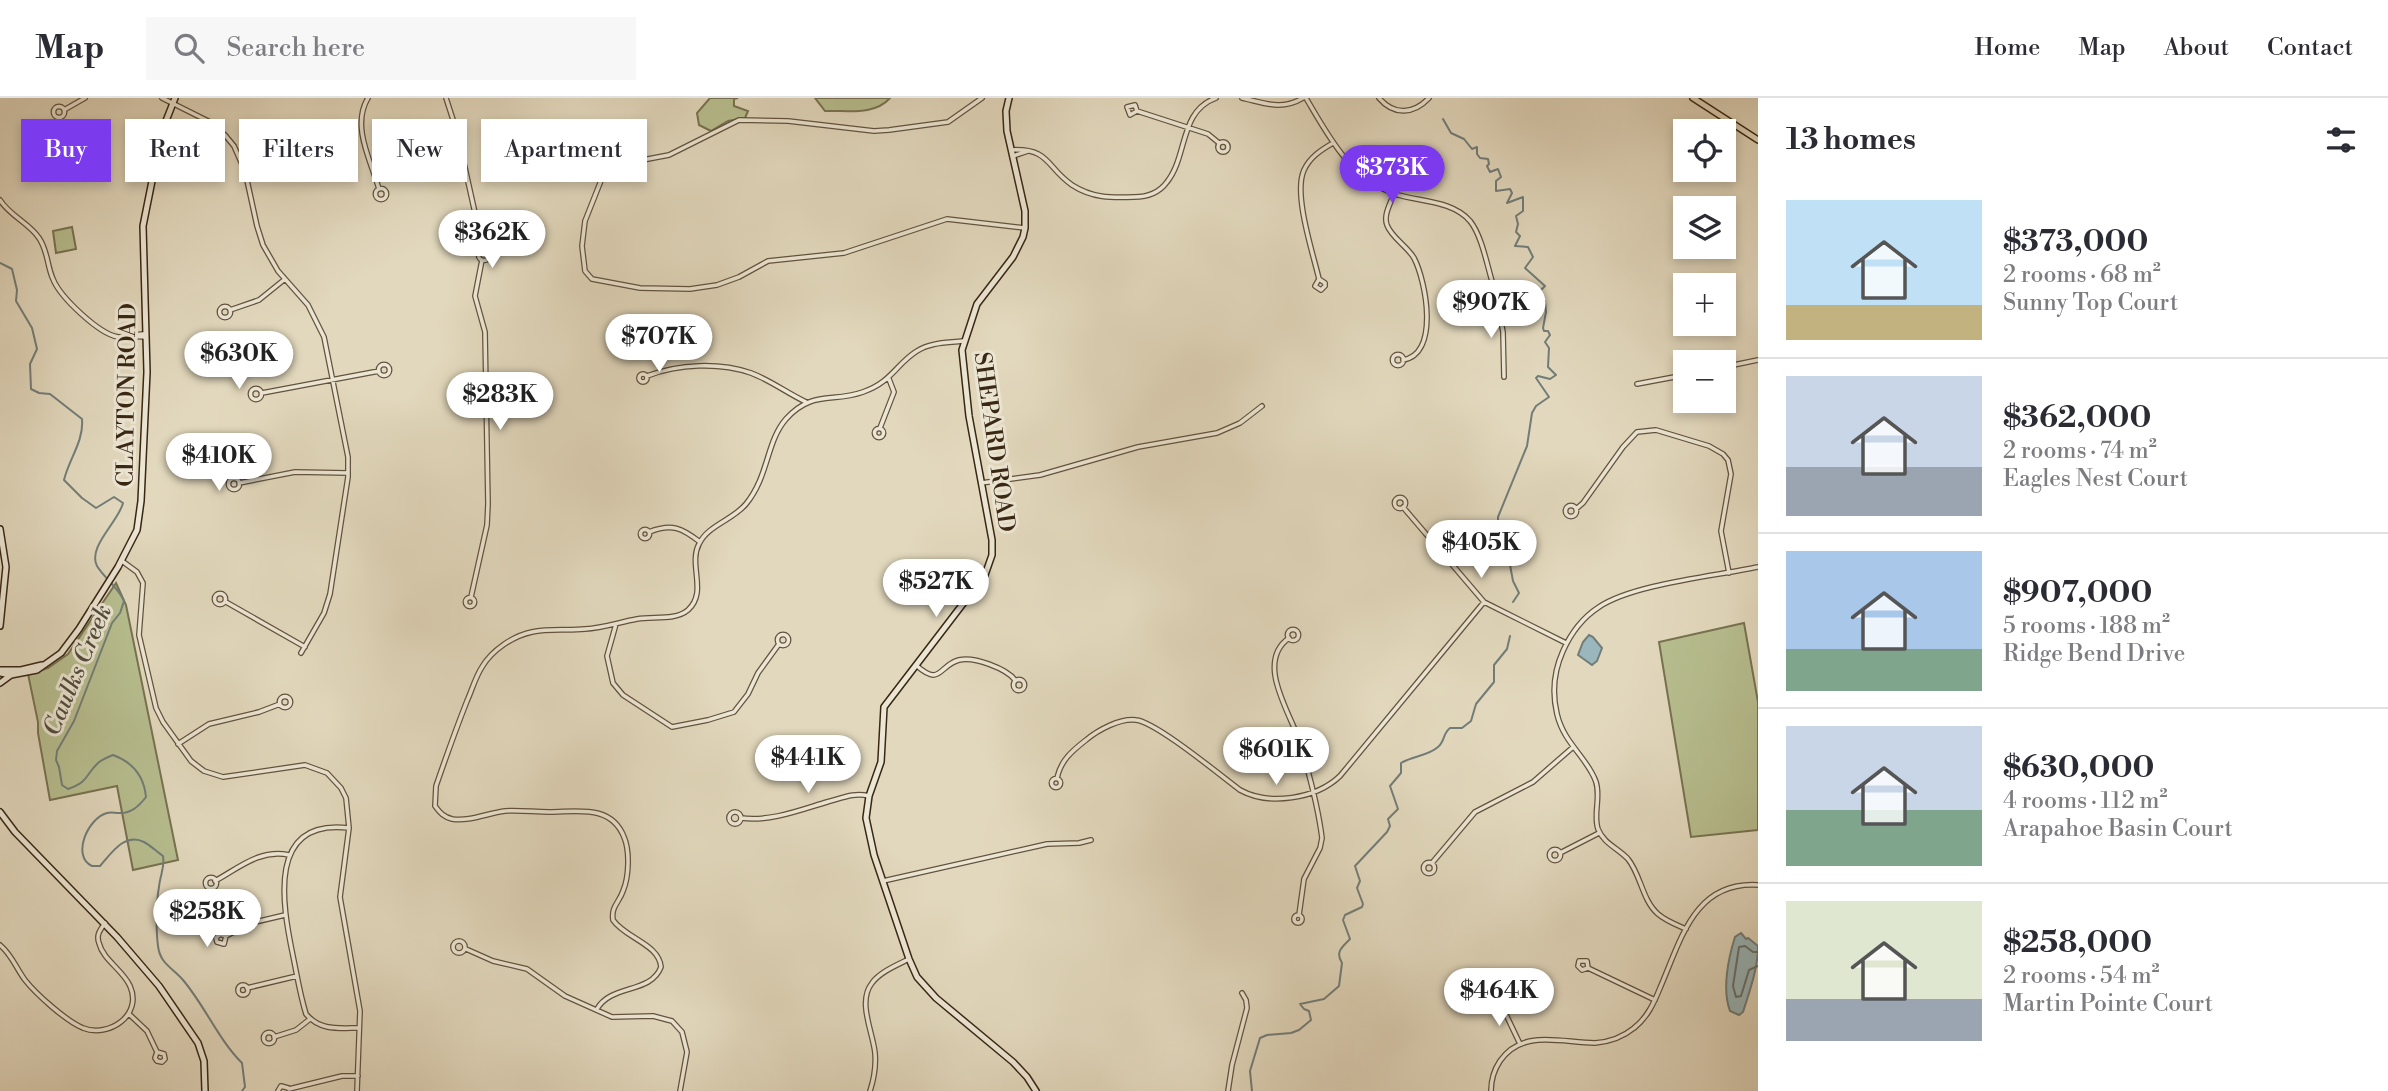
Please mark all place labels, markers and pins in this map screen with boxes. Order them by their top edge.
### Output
pin: $373K [1343,146,1441,205]
pin: $362K [443,211,541,270]
pin: $907K [1442,280,1540,340]
pin: $707K [610,314,708,374]
pin: $630K [190,331,288,391]
pin: $283K [451,372,549,432]
pin: $410K [170,434,268,493]
pin: $405K [1432,520,1530,580]
pin: $527K [887,560,985,619]
pin: $601K [1227,728,1325,787]
pin: $441K [759,736,857,795]
pin: $258K [158,890,256,949]
pin: $464K [1450,968,1548,1028]

